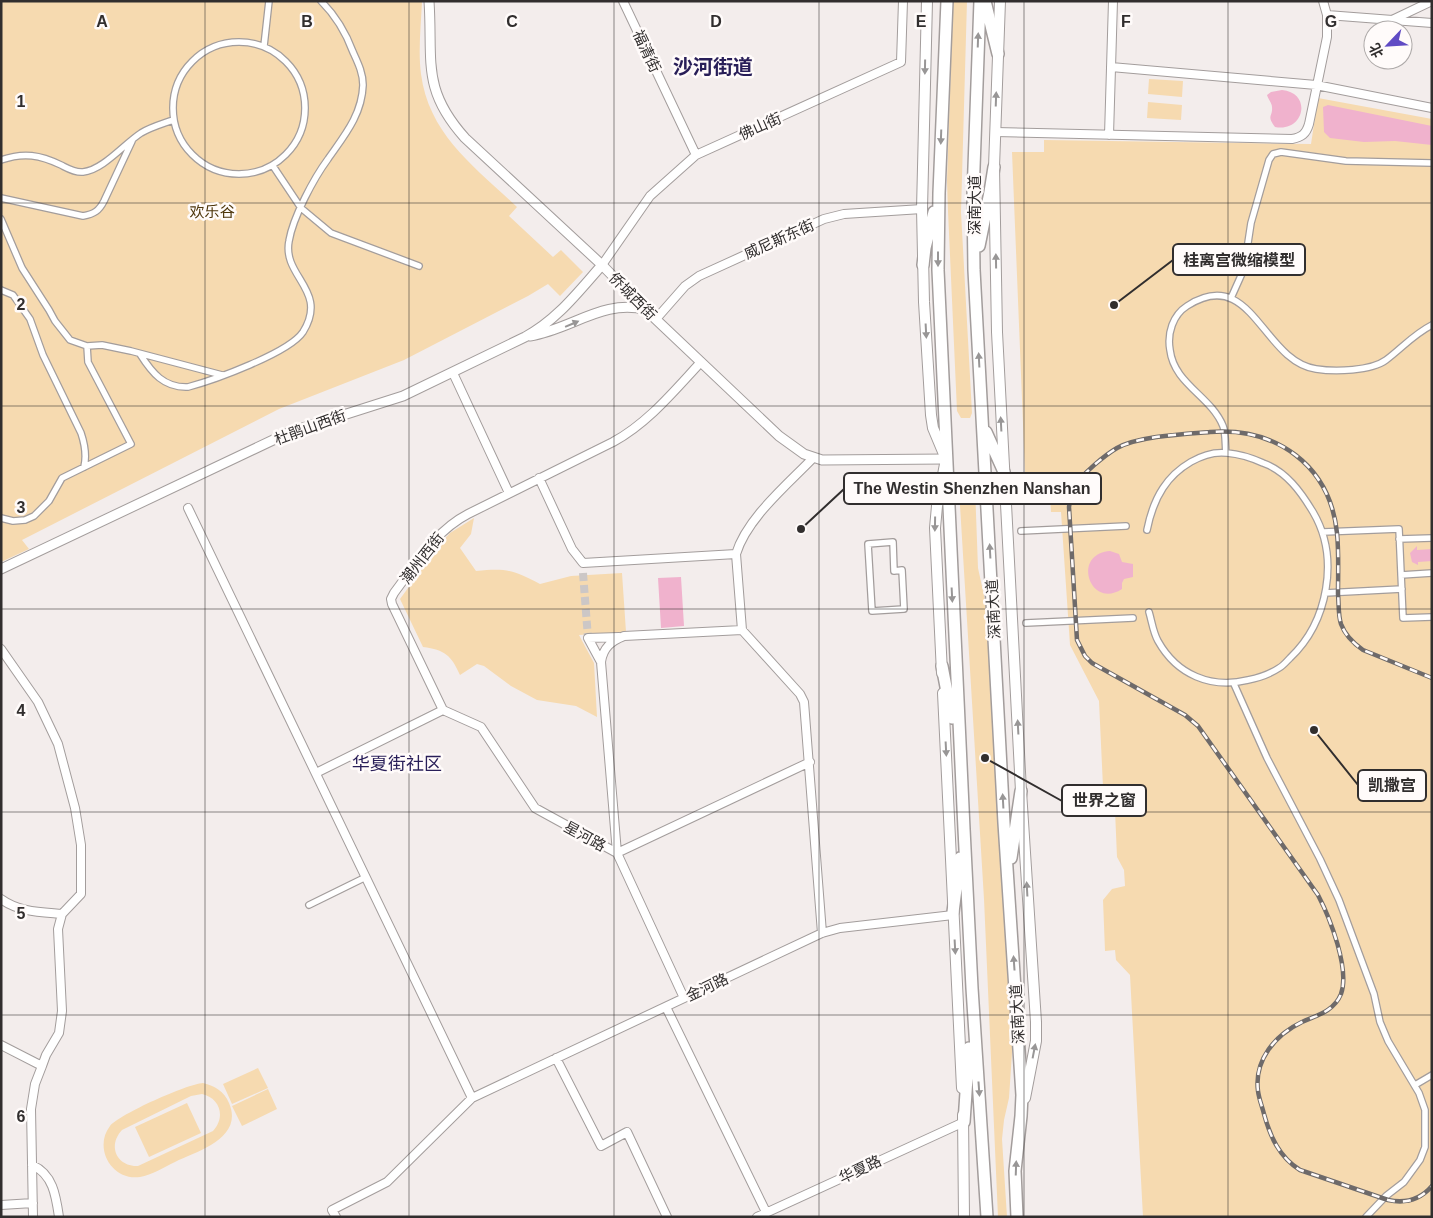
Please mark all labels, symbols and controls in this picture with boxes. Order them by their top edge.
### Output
text: A [96,13,108,30]
text: B [301,13,313,30]
text: C [506,13,518,30]
text: D [710,13,722,30]
text: E [916,13,927,30]
text: F [1121,13,1131,30]
text: G [1325,13,1337,30]
north arrow [1363,20,1413,70]
street label: 福清街 [630,27,664,75]
one-way arrow [975,32,983,48]
text: 北 [1366,41,1386,60]
district label: 沙河街道 [673,56,753,78]
one-way arrow [921,60,929,76]
one-way arrow [992,91,1000,107]
text: 1 [17,93,26,110]
street label: 佛山街 [736,109,784,143]
one-way arrow [937,130,945,146]
street label: 深南大道 [966,175,983,235]
park label: 欢乐谷 [189,203,235,220]
street label: 威尼斯东街 [741,216,817,262]
callout: 桂离宫微缩模型 [1173,244,1305,275]
one-way arrow [934,251,942,267]
text: 桂离宫微缩模型 [1183,252,1295,269]
one-way arrow [991,253,999,269]
street label: 侨城西街 [606,269,660,323]
text: 2 [17,296,26,313]
one-way arrow [565,320,580,328]
one-way arrow [922,323,930,339]
one-way arrow [975,351,983,367]
street label: 杜鹃山西街 [272,406,348,448]
one-way arrow [997,415,1005,431]
callout: The Westin Shenzhen Nanshan [844,473,1101,504]
text: The Westin Shenzhen Nanshan [853,480,1091,497]
text: 3 [17,499,26,516]
one-way arrow [931,517,939,533]
street label: 潮州西街 [397,529,447,587]
one-way arrow [985,543,993,559]
street label: 深南大道 [983,579,1003,639]
one-way arrow [949,588,957,604]
text: 4 [17,702,26,719]
one-way arrow [1013,719,1021,735]
one-way arrow [942,742,950,758]
district label: 华夏街社区 [352,754,442,774]
callout: 凯撒宫 [1358,770,1426,801]
text: 凯撒宫 [1368,776,1416,794]
callout: 世界之窗 [1062,785,1146,816]
text: 世界之窗 [1072,791,1136,809]
one-way arrow [999,792,1007,808]
street label: 星河路 [561,818,609,854]
one-way arrow [1023,881,1031,897]
text: 5 [17,905,26,922]
one-way arrow [951,939,959,955]
one-way arrow [1009,954,1017,970]
street label: 金河路 [683,970,731,1004]
street label: 深南大道 [1007,984,1027,1044]
one-way arrow [1030,1044,1038,1059]
one-way arrow [975,1082,983,1098]
text: 6 [17,1108,26,1125]
street label: 华夏路 [836,1152,884,1186]
one-way arrow [1012,1160,1020,1176]

